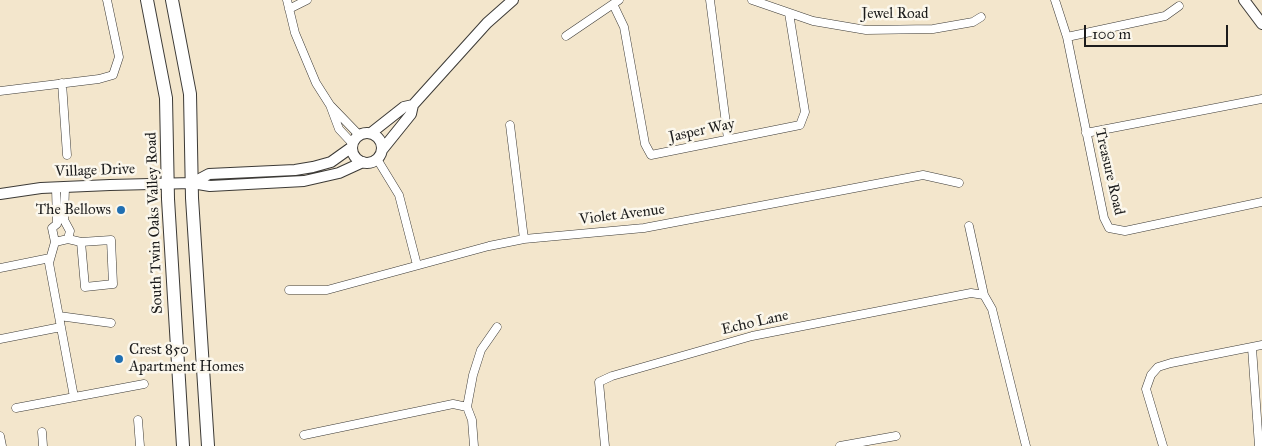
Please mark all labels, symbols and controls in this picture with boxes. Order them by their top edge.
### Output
street label: Jewel Road [861,5,929,23]
scale bar [1087,15,1231,47]
text: 100 m [1092,25,1131,43]
street label: Jasper Way [667,115,737,147]
street label: Treasure Road [1090,127,1128,217]
street label: South Twin Oaks Valley Road [143,132,167,314]
street label: Village Drive [55,161,135,181]
place label: The Bellows [36,201,111,219]
street label: Violet Avenue [578,201,666,229]
marker: The Bellows [115,204,127,216]
street label: Echo Lane [720,307,790,339]
place label: Crest 850 Apartment Homes [129,341,244,376]
marker: Crest 850 Apartment Homes [113,353,125,365]

